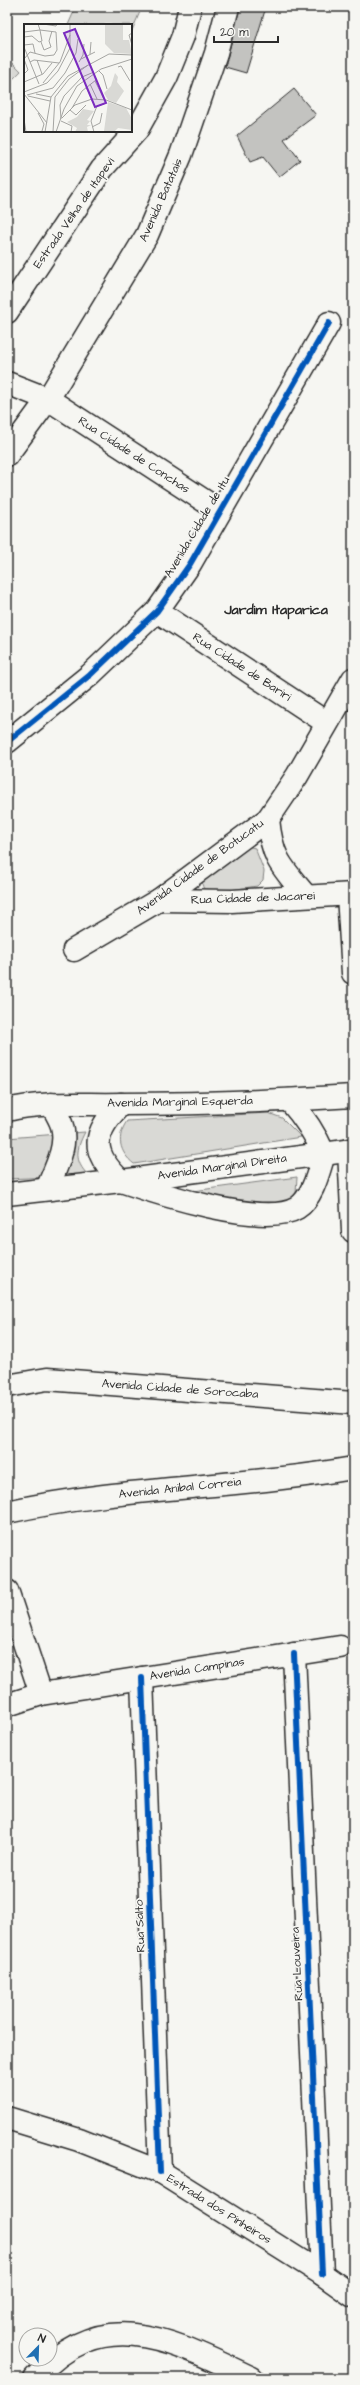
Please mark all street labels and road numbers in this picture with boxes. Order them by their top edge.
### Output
street label: Estrada Velha de Itapevi [29,154,119,272]
street label: Avenida Batatais [135,156,187,244]
street label: Rua Cidade de Conchas [75,412,193,498]
street label: Avenida Cidade de Itu [160,473,234,581]
street label: Rua Cidade de Bariri [189,629,295,705]
street label: Avenida Cidade de Botucatu [133,815,267,919]
street label: Rua Cidade de Jacarei [191,887,315,909]
street label: Avenida Marginal Esquerda [107,1092,253,1113]
street label: Avenida Marginal Direita [156,1150,288,1185]
street label: Avenida Cidade de Sorocaba [101,1375,259,1403]
street label: Avenida Anibal Correia [118,1473,242,1503]
street label: Avenida Campinas [148,1653,246,1685]
street label: Rua Salto [131,1899,149,1953]
street label: Rua Louveira [287,1927,307,2001]
street label: Estrada dos Pinheiros [163,2170,275,2248]

